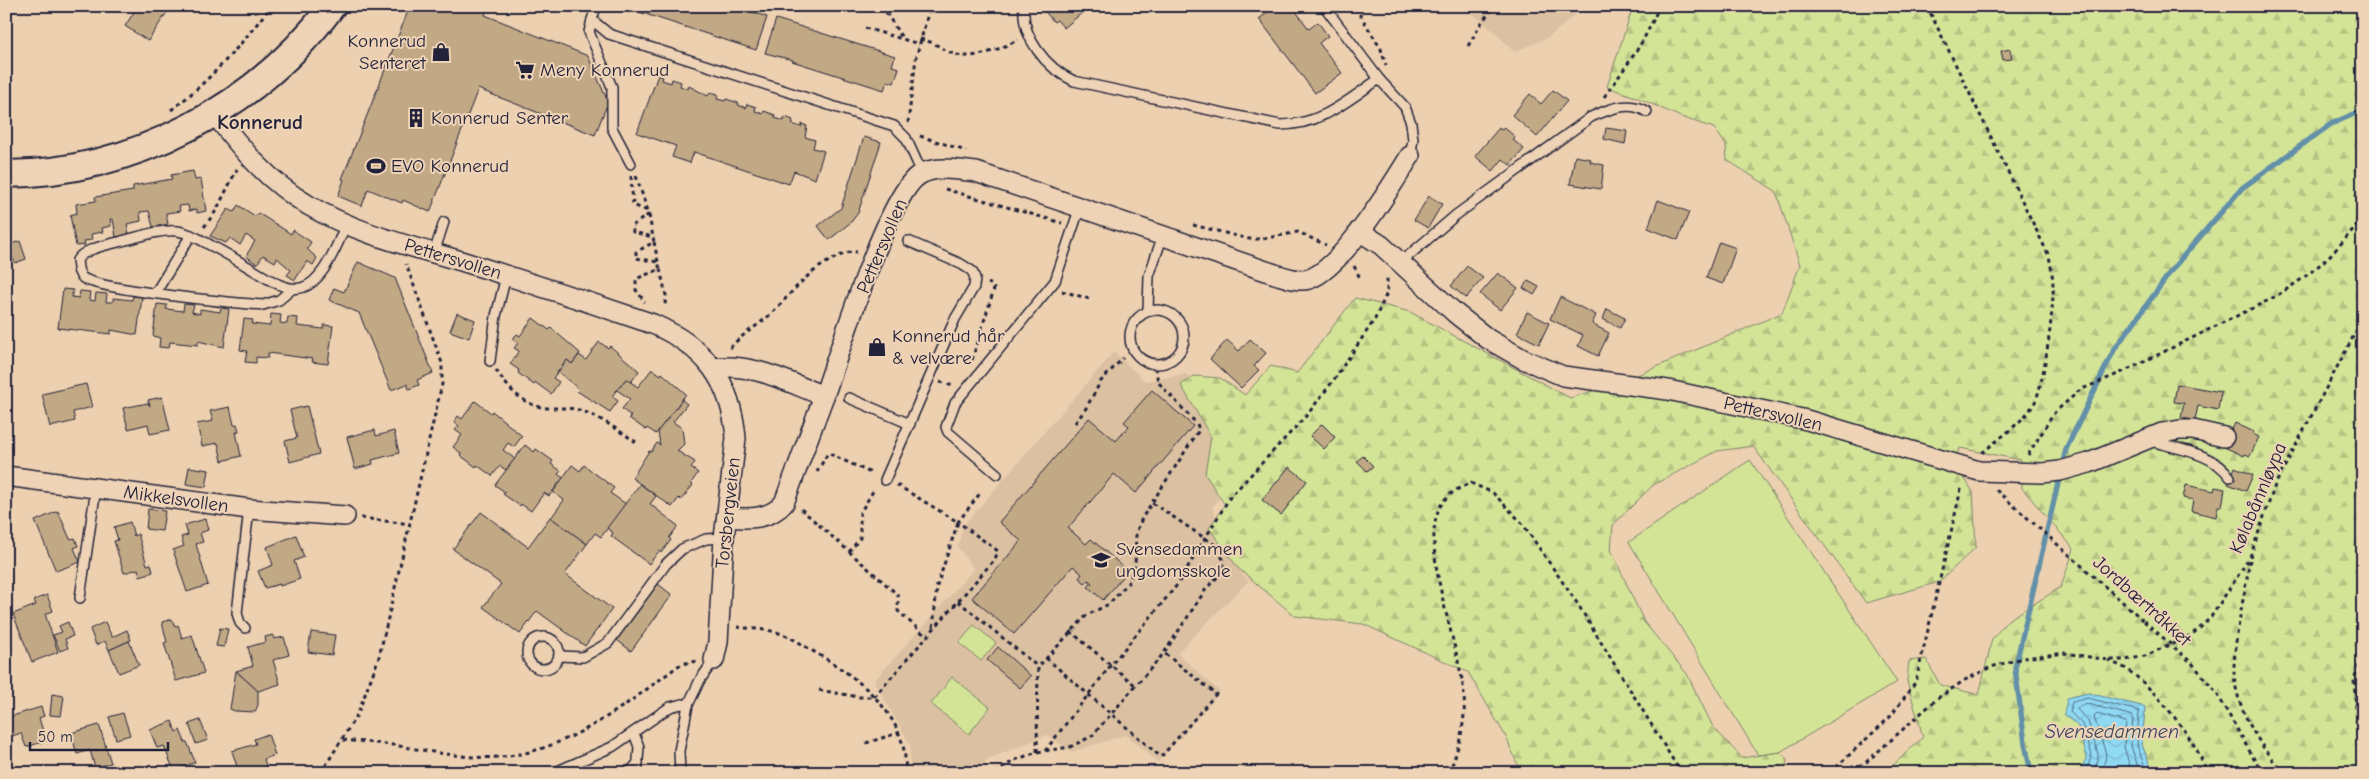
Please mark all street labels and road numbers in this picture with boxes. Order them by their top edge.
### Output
street label: Pettersvollen [852,195,912,297]
street label: Pettersvollen [402,234,504,284]
street label: Pettersvollen [1722,392,1824,436]
street label: Kølabånnløypa [2225,439,2291,557]
street label: Torsbergveien [711,456,745,570]
street label: Mikkelsvollen [122,481,230,517]
street label: Jordbærtråkket [2088,551,2196,651]

